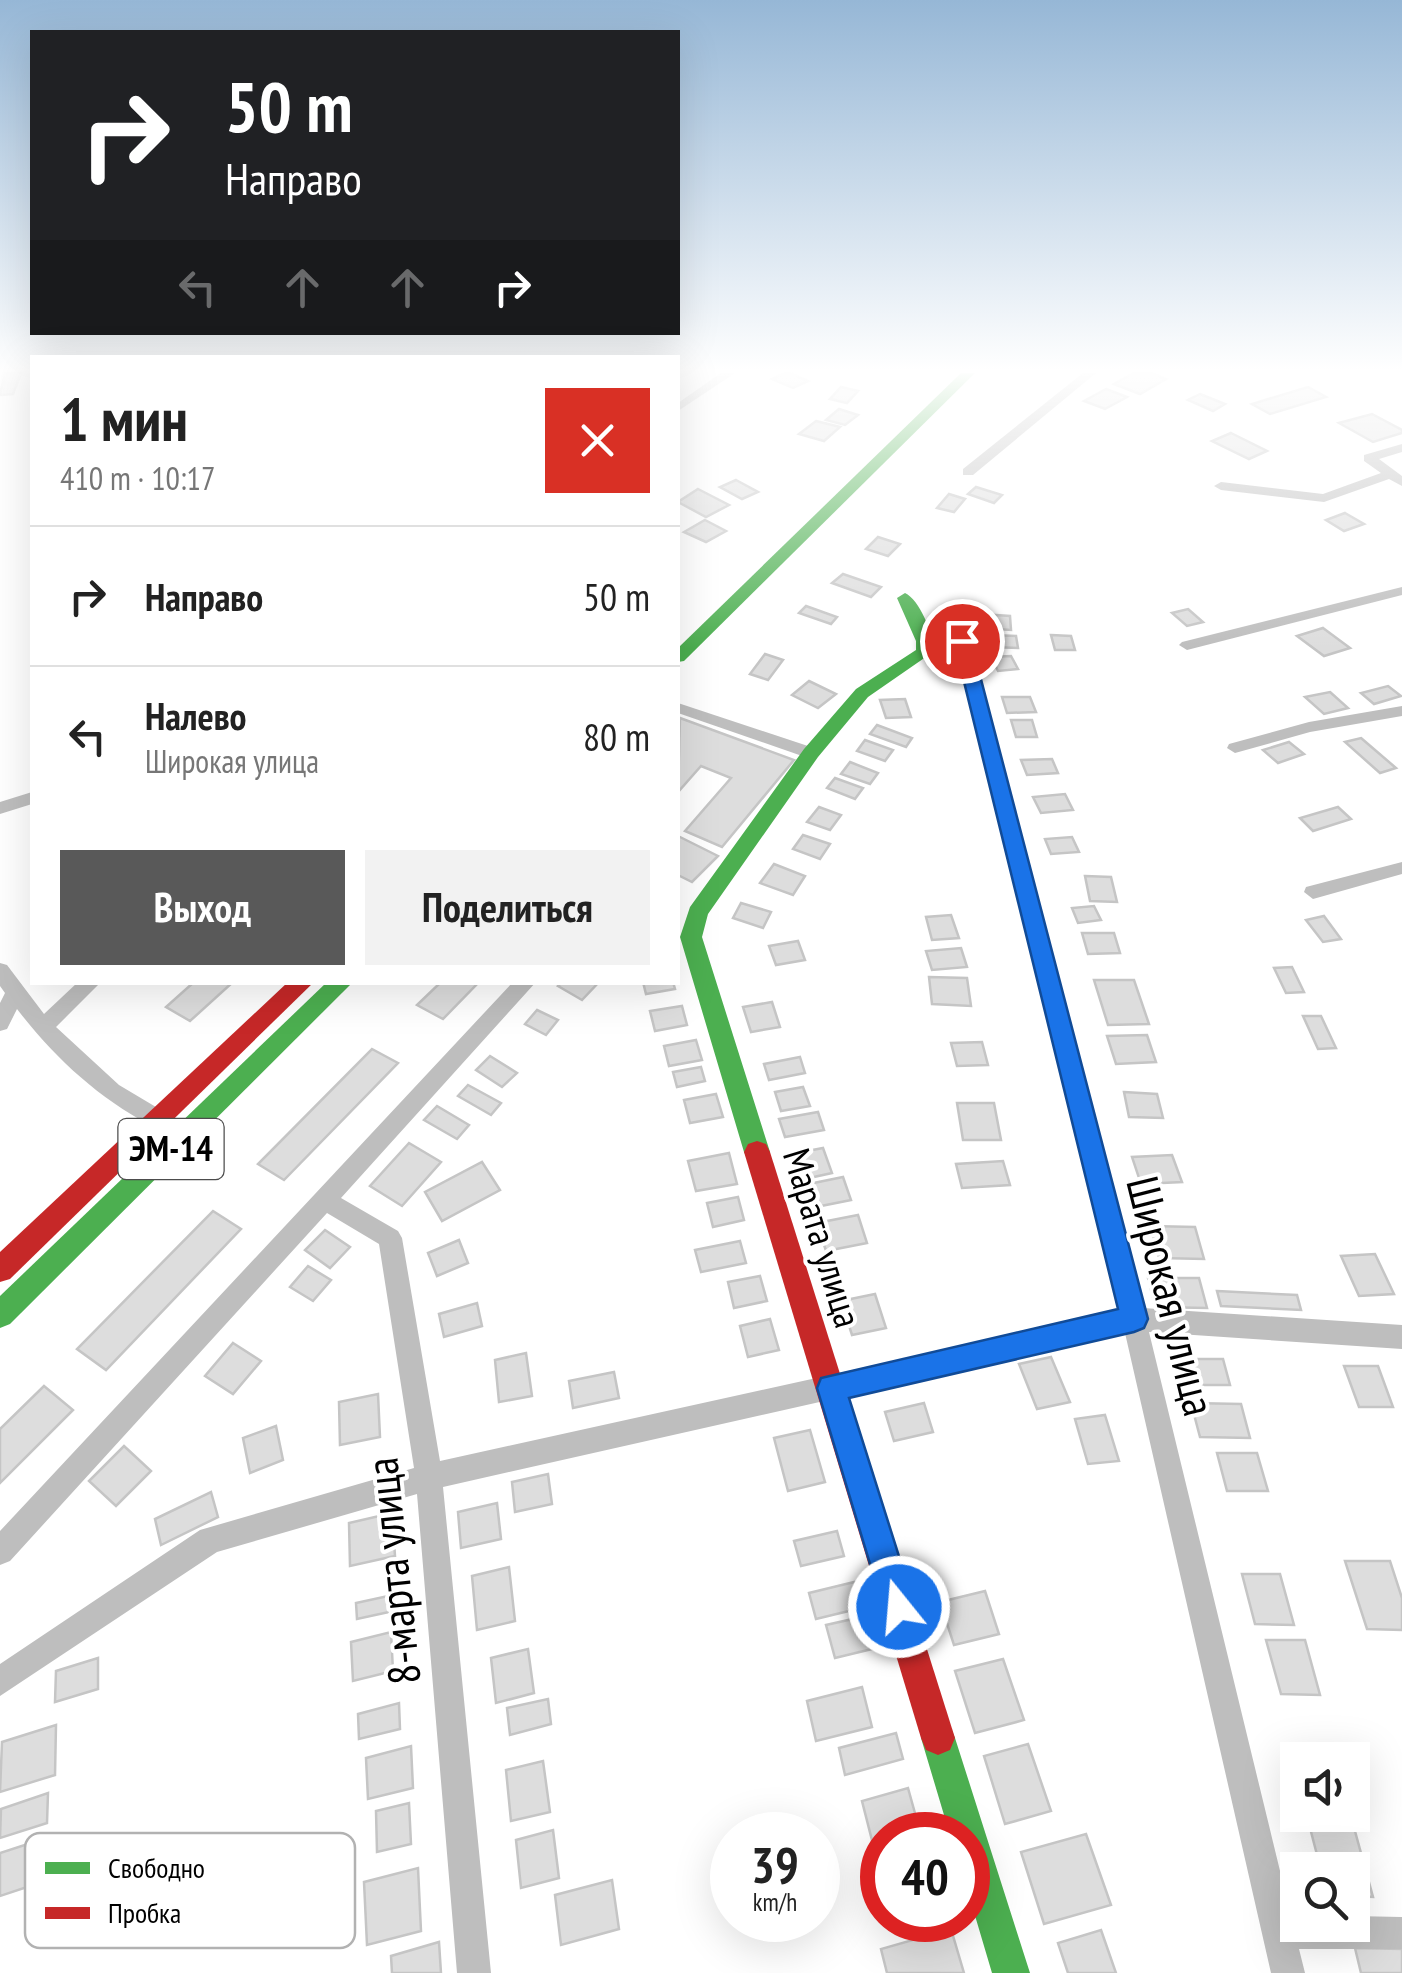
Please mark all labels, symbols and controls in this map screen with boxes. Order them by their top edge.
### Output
text: 50 m [225,61,353,151]
icon: right [60,70,190,200]
text: Направо [225,149,362,207]
icon: left [170,260,225,315]
icon: ahead [275,260,330,315]
icon: ahead [380,260,435,315]
icon: right [485,260,540,315]
text: 1 мин [60,380,188,458]
button: close [545,388,650,493]
text: 410 m · 10:17 [60,457,215,499]
icon: right [60,569,115,624]
text: Направо [145,572,263,621]
text: 50 m [583,572,650,621]
pin [920,599,1005,684]
icon: arrive [935,614,990,669]
text: Налево [145,691,246,740]
icon: left [60,709,115,764]
text: 80 m [583,712,650,761]
text: Широкая улица [145,740,319,782]
button: Выход [60,850,345,965]
button: Поделиться [365,850,650,965]
road number: ЭМ-14 [119,1119,224,1179]
street label: Марата улица [773,1142,874,1333]
street label: Широкая улица [1114,1170,1230,1421]
street label: 8-марта улица [351,1455,433,1687]
position arrow [847,1555,951,1659]
map controls [1280,1742,1370,1942]
button: sound [1280,1742,1370,1832]
speed limit sign: 40 [860,1812,990,1942]
text: 39 [751,1832,799,1897]
legend [25,1833,355,1948]
text: Свободно [108,1849,205,1886]
button: search [1280,1852,1370,1942]
text: km/h [753,1886,797,1918]
text: Пробка [108,1894,181,1931]

